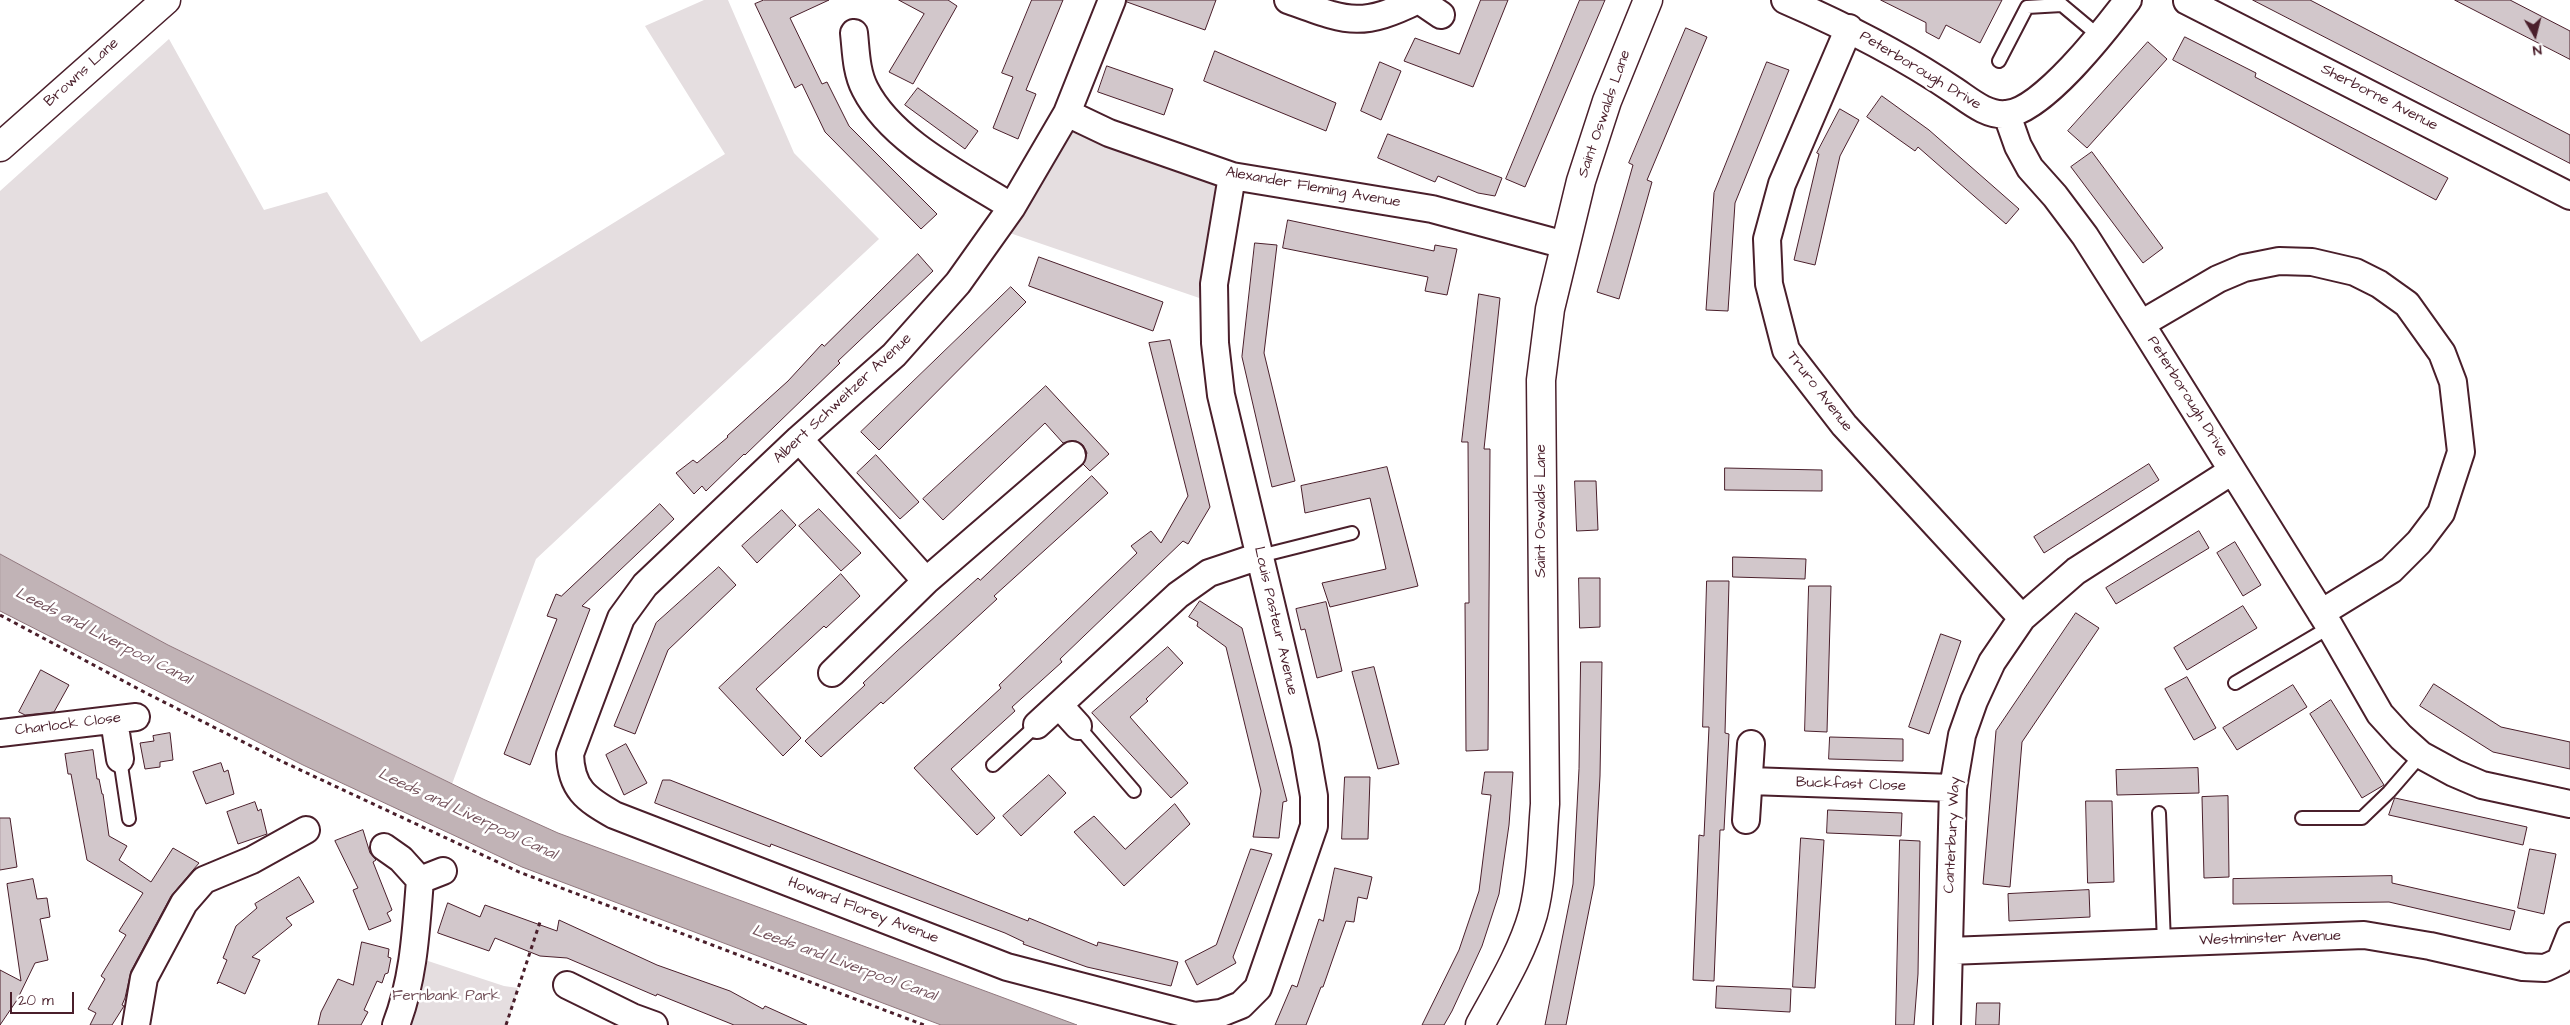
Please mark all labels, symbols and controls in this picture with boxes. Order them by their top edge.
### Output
north arrow [2510,10,2560,60]
street label: Peterborough Drive [1856,28,1984,114]
street label: Browns Lane [41,35,123,111]
text: N [2531,39,2543,60]
street label: Saint Oswalds Lane [1575,48,1635,180]
street label: Sherborne Avenue [2317,61,2441,135]
street label: Alexander Fleming Avenue [1224,164,1402,212]
street label: Albert Schweitzer Avenue [770,330,916,468]
street label: Peterborough Drive [2143,333,2231,461]
street label: Truro Avenue [1782,348,1856,436]
street label: Saint Oswalds Lane [1533,444,1551,578]
street label: Louis Pasteur Avenue [1249,545,1301,697]
water label: Leeds and Liverpool Canal [12,584,194,690]
street label: Charlock Close [14,710,122,740]
water label: Leeds and Liverpool Canal [375,765,559,865]
street label: Buckfast Close [1796,774,1906,796]
street label: Canterbury Way [1941,776,1965,894]
street label: Howard Florey Avenue [785,874,941,948]
water label: Leeds and Liverpool Canal [749,922,939,1006]
street label: Westminster Avenue [2199,928,2341,950]
scale bar [12,982,76,1014]
park label: Fernbank Park [392,988,500,1006]
text: 20 m [18,990,54,1011]

